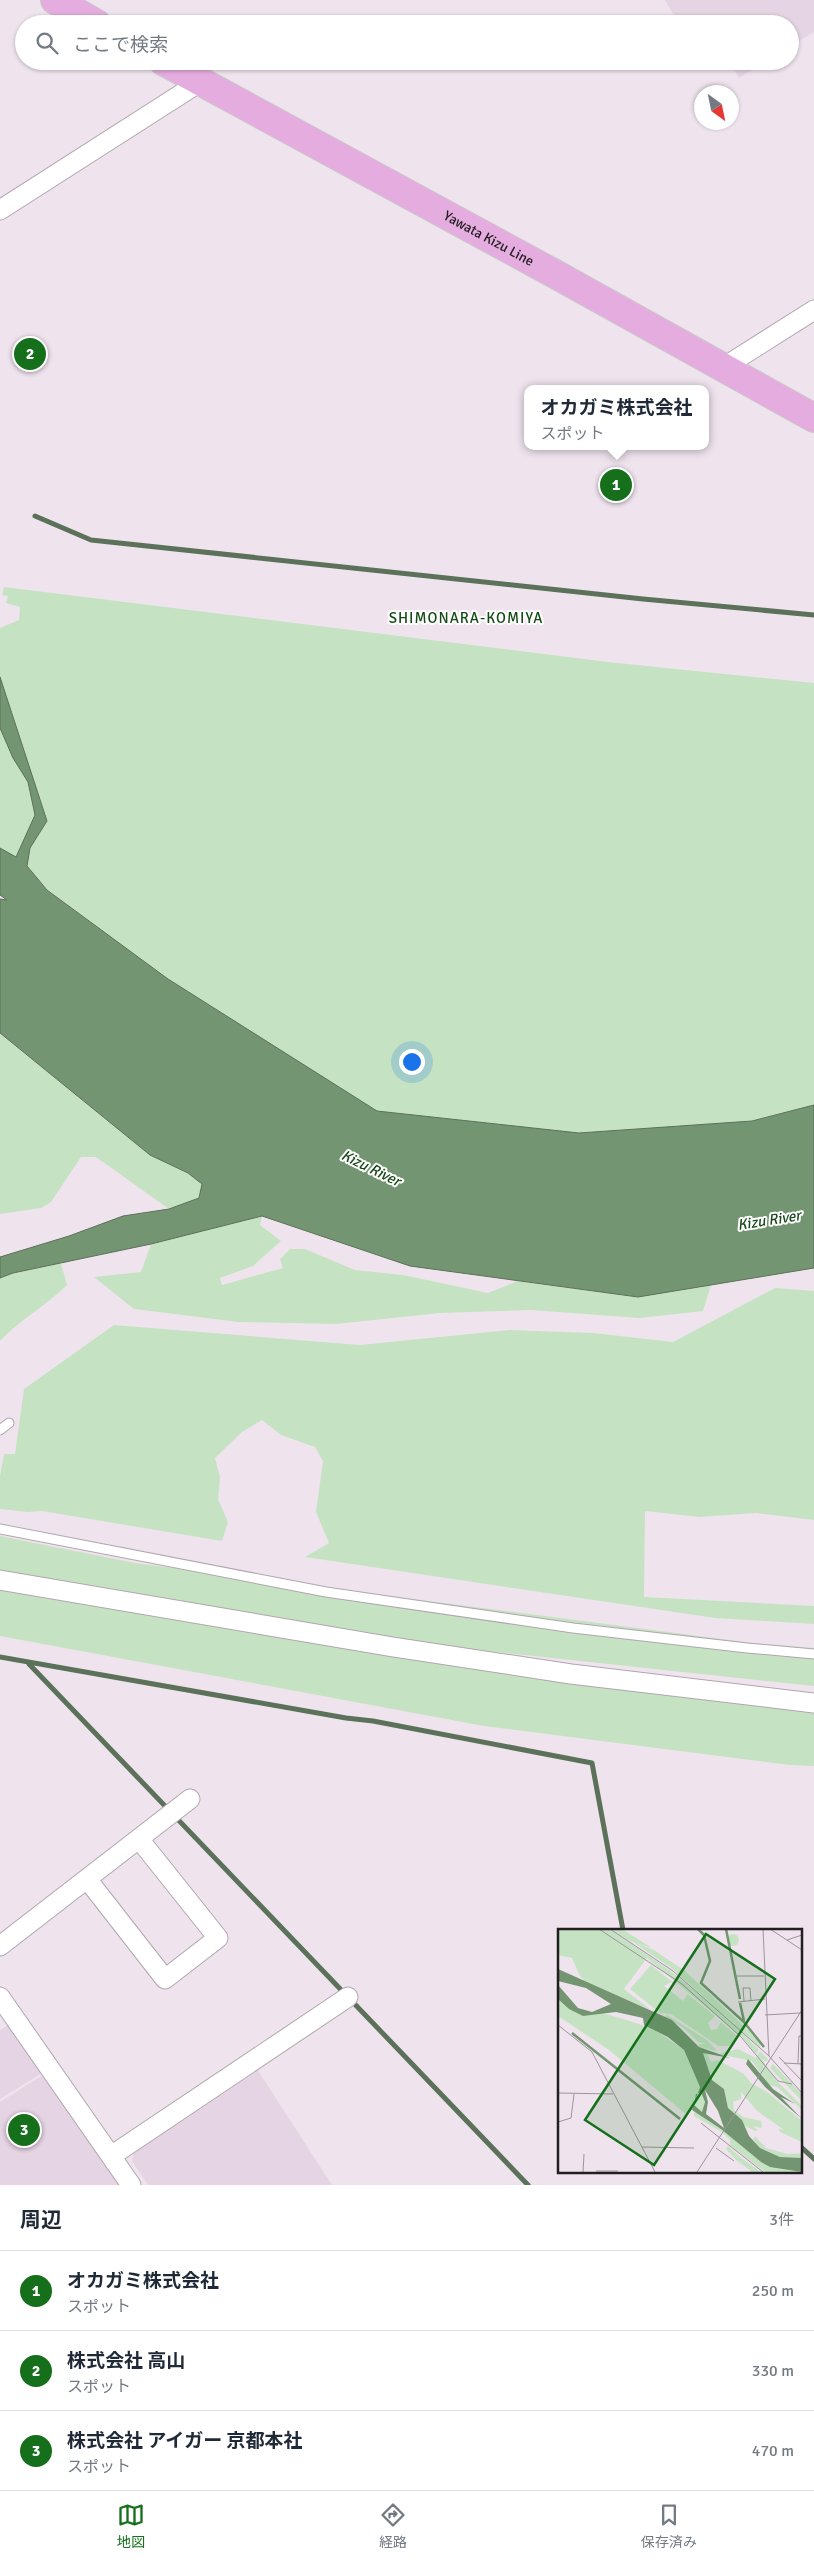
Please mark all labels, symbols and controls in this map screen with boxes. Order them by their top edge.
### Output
search box [15,15,799,70]
icon: search [33,29,61,57]
text: ここで検索 [73,33,168,57]
north arrow [694,85,739,130]
street label: Yawata Kizu Line [441,207,537,269]
pin: 2 [14,335,46,373]
popup [524,385,709,450]
text: オカガミ株式会社 [540,396,693,420]
text: スポット [540,424,605,444]
pin: 1 [600,466,632,504]
district label: SHIMONARA-KOMIYA [389,609,543,627]
your location [399,1049,425,1075]
water label: Kizu River [338,1146,406,1191]
water label: Kizu River [736,1206,804,1234]
inset map [558,1929,802,2172]
pin: 3 [8,2111,40,2149]
text: 周辺 [20,2207,62,2233]
text: 3件 [769,2210,794,2230]
text: オカガミ株式会社 [67,2269,219,2293]
text: 1 [32,2281,40,2301]
text: 250 m [752,2281,794,2301]
text: スポット [67,2297,131,2317]
text: 株式会社 高山 [67,2349,185,2373]
text: 2 [32,2361,40,2381]
text: 330 m [752,2361,794,2381]
text: スポット [67,2377,131,2397]
text: 株式会社 アイガー 京都本社 [67,2429,302,2453]
text: 3 [32,2441,40,2461]
text: 470 m [752,2441,794,2461]
text: スポット [67,2457,131,2477]
tab: 地図 [117,2501,145,2551]
tab: 経路 [379,2501,407,2551]
tab: 保存済み [641,2501,697,2551]

